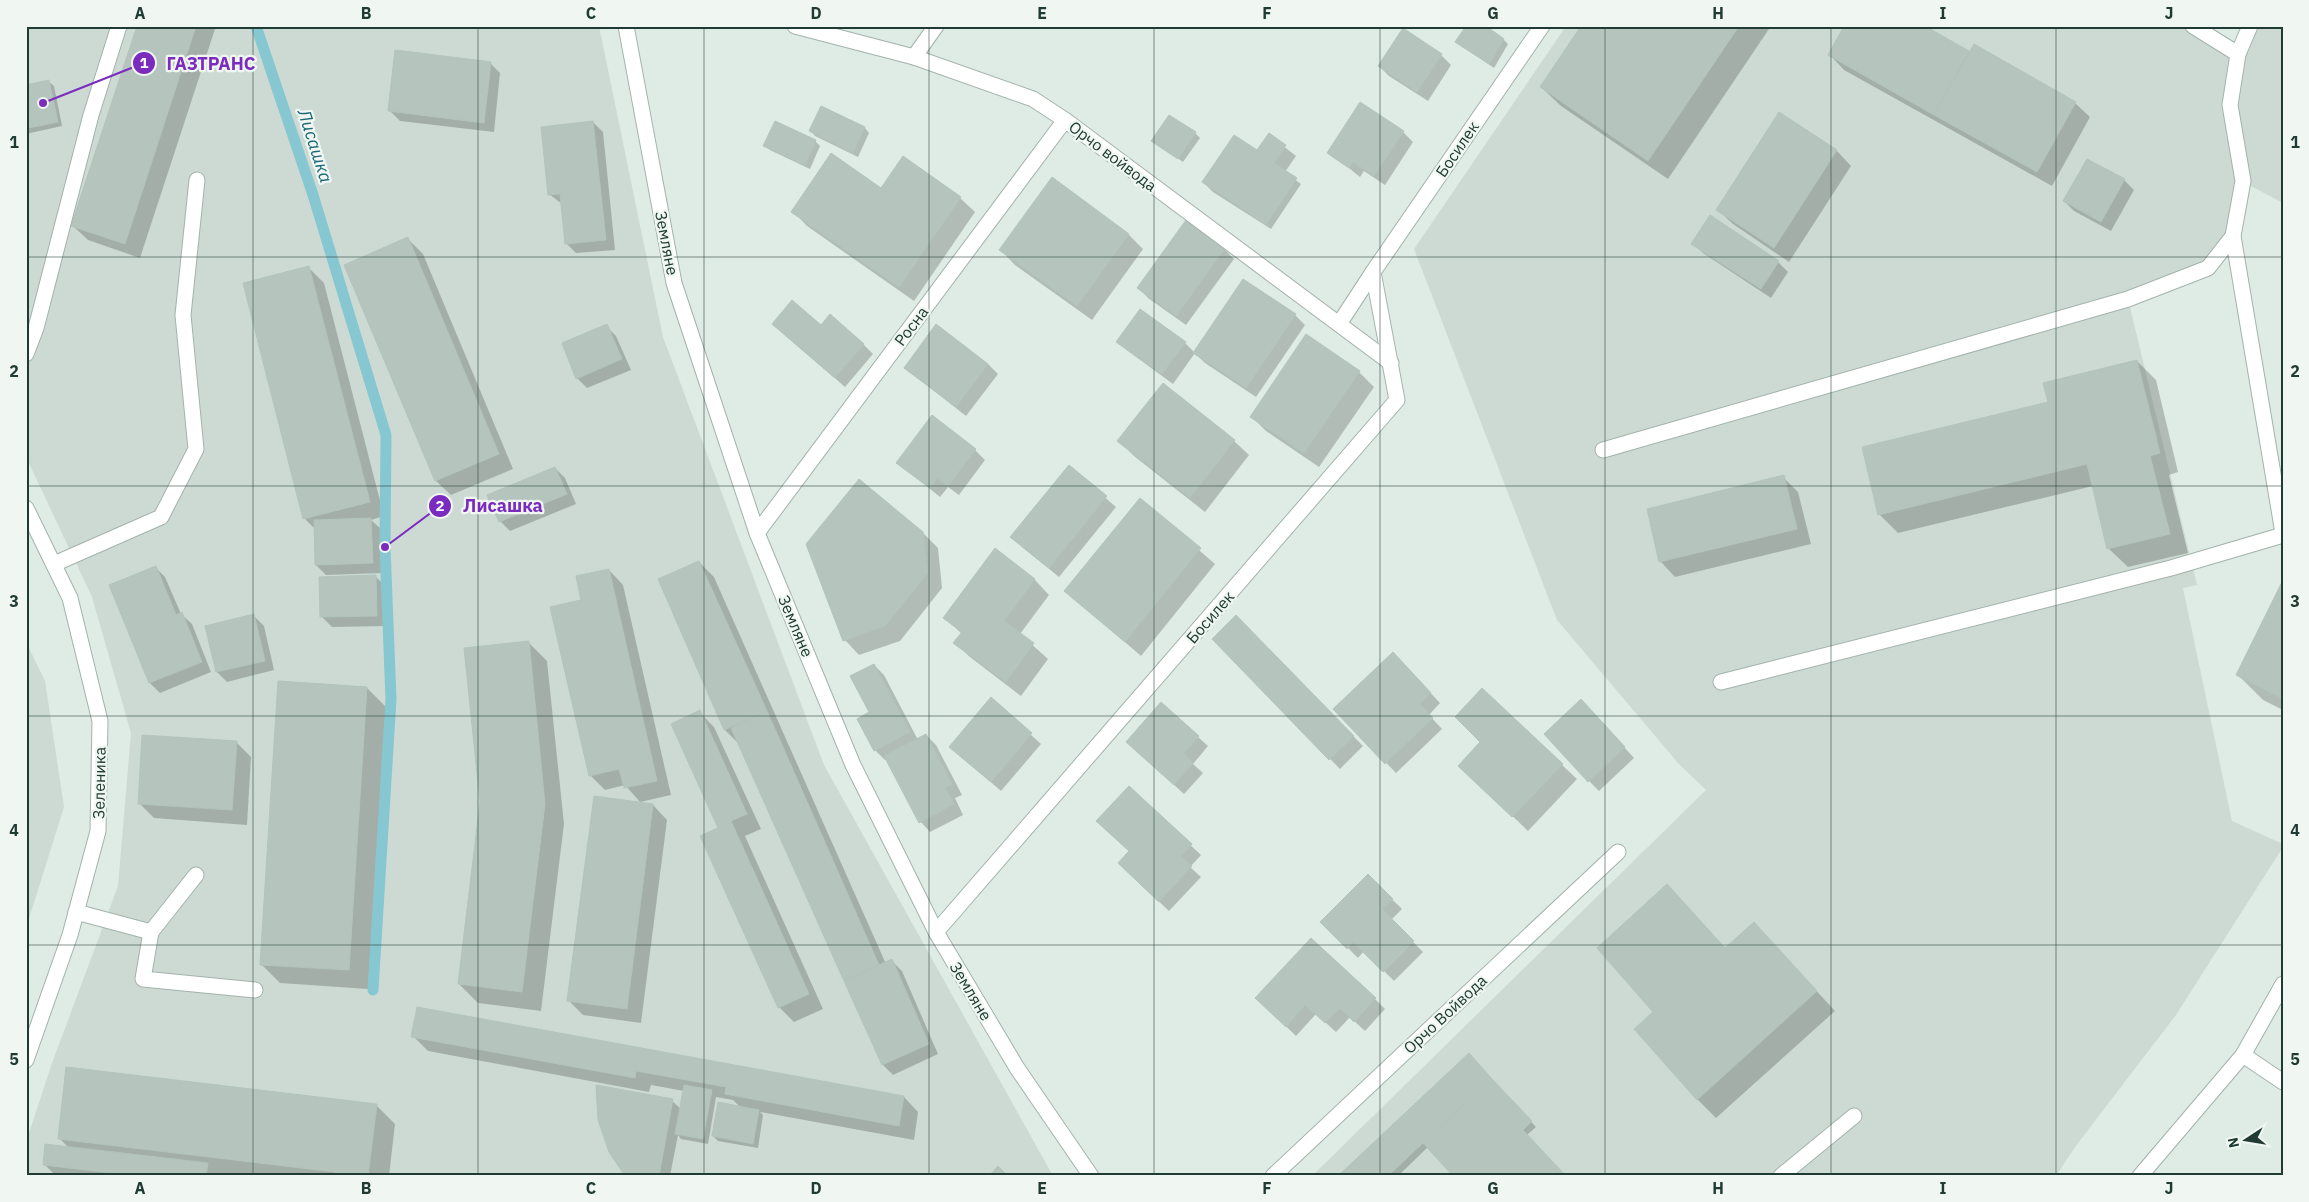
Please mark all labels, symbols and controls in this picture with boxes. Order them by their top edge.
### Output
text: A [135,3,146,23]
text: B [361,3,372,23]
text: C [586,3,596,23]
text: D [810,3,822,23]
text: E [1037,3,1047,23]
text: F [1262,3,1272,23]
text: G [1487,3,1499,23]
text: H [1712,3,1724,23]
text: I [1940,3,1947,23]
text: J [2165,3,2173,23]
callout: ГАЗТРАНС [132,47,266,80]
text: ГАЗТРАНС [167,52,256,75]
text: 1 [139,53,149,72]
water label: Лисашка [293,105,338,185]
street label: Орчо войвода [1065,116,1161,196]
street label: Босилек [1431,117,1483,181]
text: 1 [9,132,19,152]
text: 1 [2290,132,2300,152]
street label: Земляне [651,209,683,277]
street label: Росна [890,302,933,350]
text: 2 [9,361,19,381]
text: 2 [2290,361,2300,381]
callout: Лисашка [428,489,552,522]
text: Лисашка [463,494,543,517]
text: 2 [435,496,445,515]
street label: Босилек [1182,586,1238,647]
text: 3 [9,591,19,611]
text: 3 [2290,591,2300,611]
street label: Земляне [774,592,818,660]
street label: Зеленика [88,746,110,819]
text: 4 [9,820,19,840]
text: 4 [2290,820,2300,840]
street label: Земляне [946,958,996,1024]
street label: Орчо Войвода [1399,970,1491,1058]
text: 5 [9,1049,19,1069]
text: 5 [2290,1049,2300,1069]
north arrow [2222,1114,2272,1164]
text: N [2223,1136,2243,1150]
text: A [135,1178,146,1198]
text: B [361,1178,372,1198]
text: C [586,1178,596,1198]
text: D [810,1178,822,1198]
text: E [1037,1178,1047,1198]
text: F [1262,1178,1272,1198]
text: G [1487,1178,1499,1198]
text: H [1712,1178,1724,1198]
text: I [1940,1178,1947,1198]
text: J [2165,1178,2173,1198]

